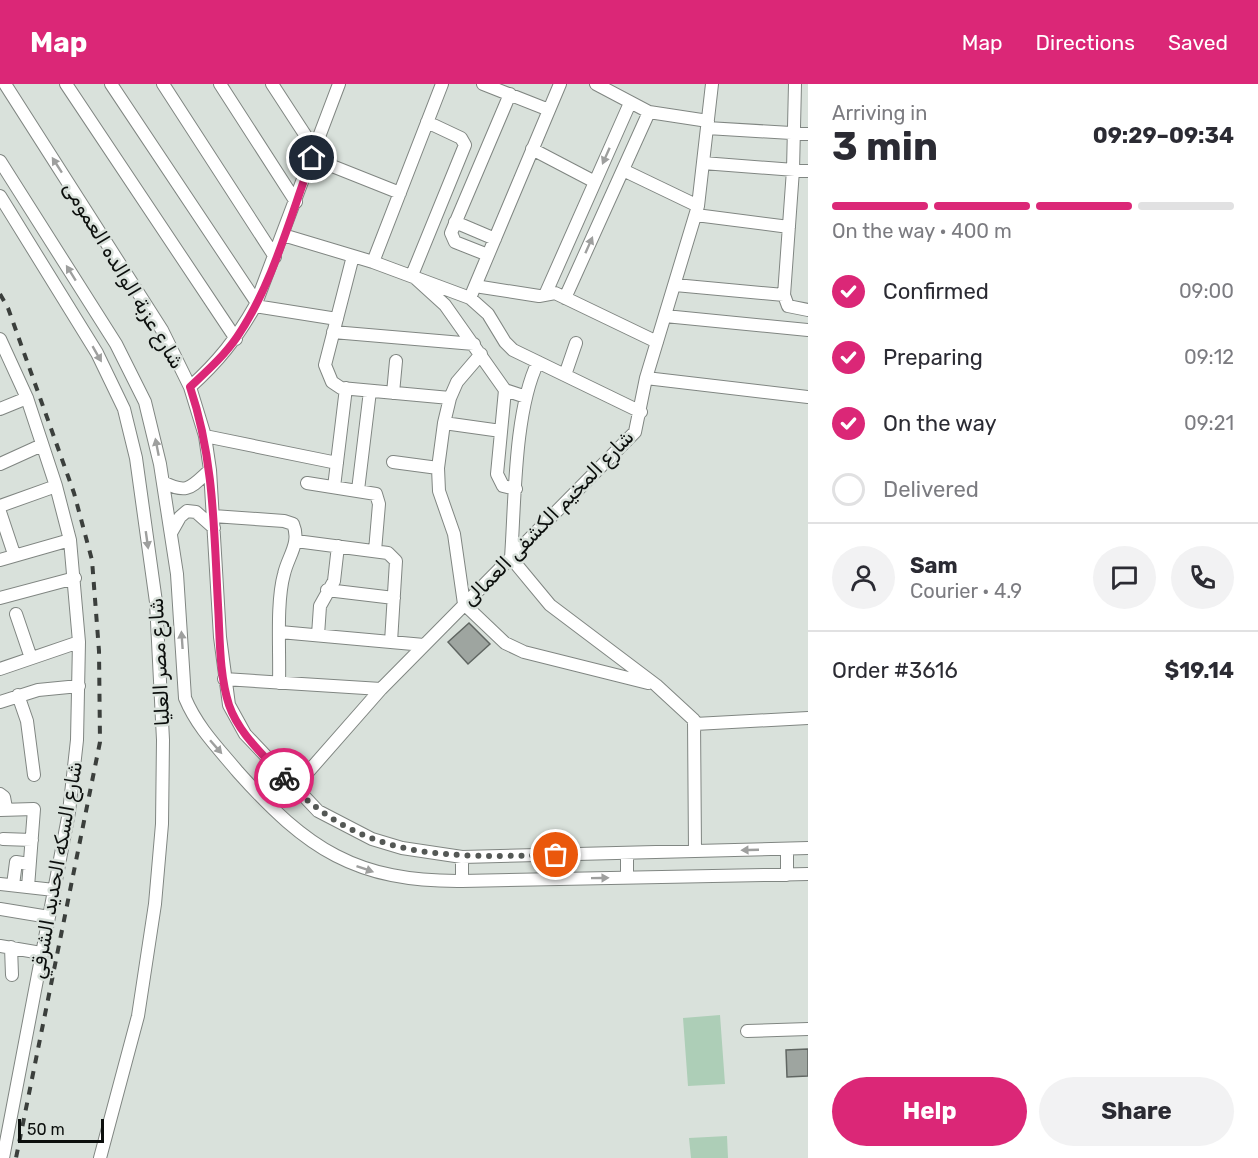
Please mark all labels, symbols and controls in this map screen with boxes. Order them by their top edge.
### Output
text: Map [30,26,87,59]
text: Map [962,30,1003,55]
text: Directions [1036,30,1135,55]
text: Saved [1168,30,1228,55]
text: Arriving in [832,101,927,125]
text: 09:29–09:34 [1093,122,1234,149]
text: 3 min [832,124,938,170]
pin [286,132,337,183]
icon: home [295,141,328,174]
one-way arrow [601,148,611,166]
one-way arrow [51,157,62,173]
street label: شارع عزبة الوالده العمومى [57,177,189,374]
text: On the way · 400 m [832,219,1012,243]
one-way arrow [585,236,595,254]
one-way arrow [65,265,76,281]
icon: check [832,275,865,308]
text: Confirmed [883,278,989,305]
text: 09:00 [1179,279,1234,303]
icon: check [832,341,865,374]
text: Preparing [883,344,983,371]
text: 09:12 [1184,345,1234,369]
one-way arrow [91,346,102,362]
icon: check [832,407,865,440]
text: On the way [883,410,997,437]
text: 09:21 [1184,411,1234,435]
street label: شارع المخيم الكشفى العمالى [457,425,640,613]
one-way arrow [152,437,161,456]
text: Delivered [883,476,979,503]
one-way arrow [143,531,152,550]
button: person [832,546,895,609]
button: chat [1093,546,1156,609]
button: phone [1171,546,1234,609]
text: Sam [910,552,958,579]
text: Courier · 4.9 [910,579,1022,603]
street label: شارع مصر العليا [144,597,176,727]
one-way arrow [178,630,187,649]
text: Order #3616 [832,657,958,684]
text: $19.14 [1165,657,1234,684]
one-way arrow [209,739,222,754]
courier [254,748,314,808]
street label: شارع السكه الحديد الشرقي [25,759,90,981]
icon: bike [268,762,301,795]
pin [530,829,581,880]
icon: bag [539,838,572,871]
one-way arrow [740,845,759,854]
one-way arrow [356,865,374,874]
one-way arrow [591,873,610,883]
button: Help [832,1077,1027,1146]
button: Share [1039,1077,1234,1146]
scale bar [18,1116,104,1144]
text: 50 m [27,1120,65,1139]

